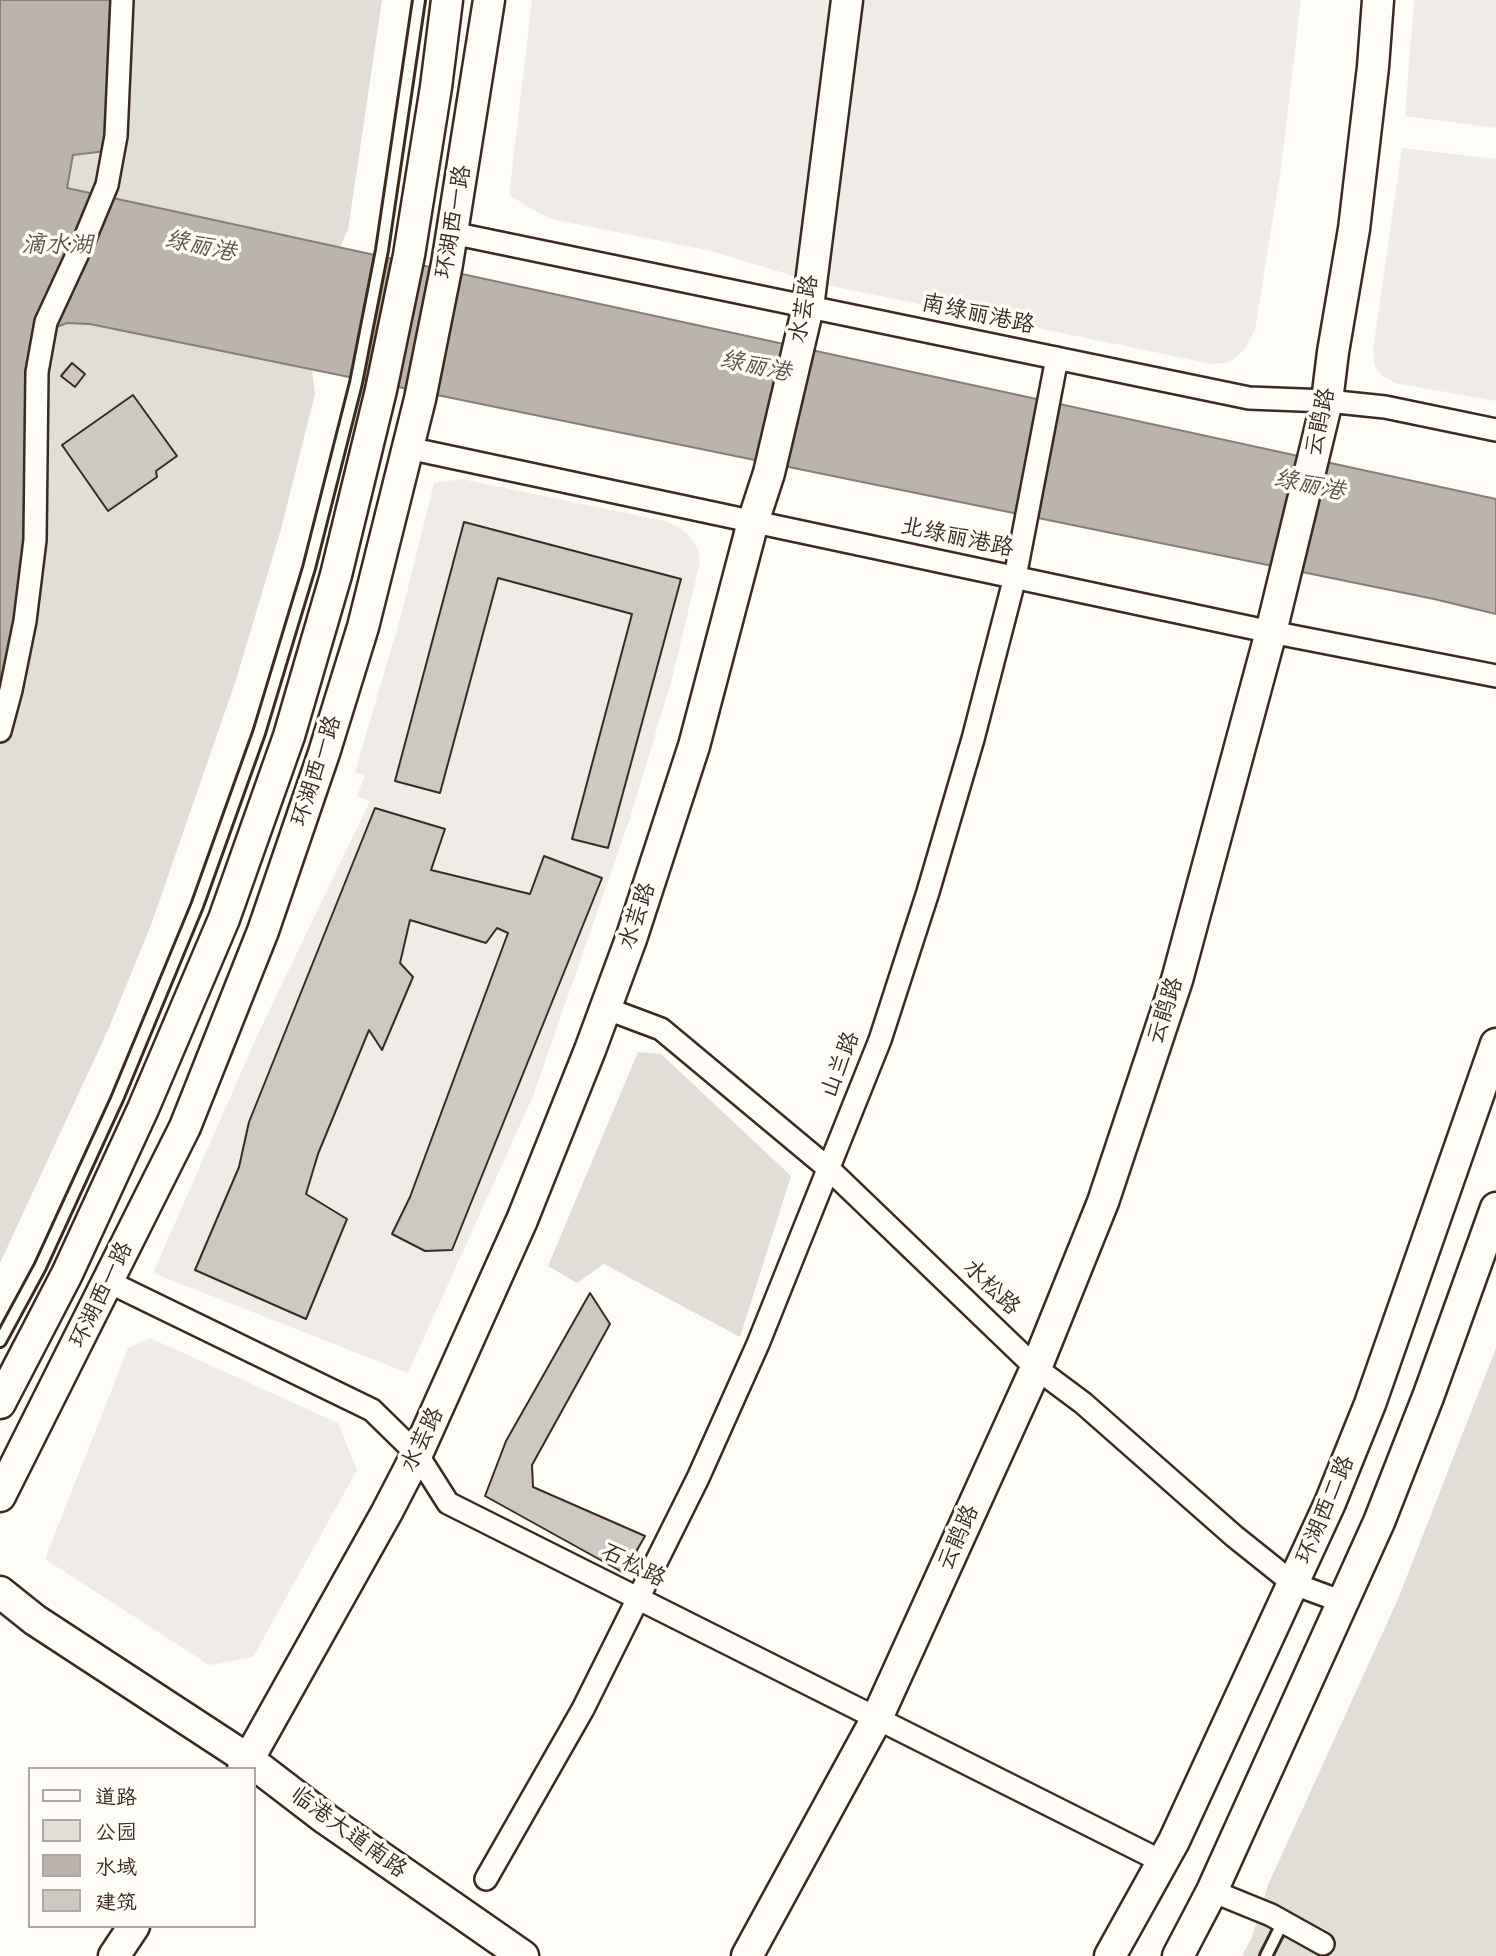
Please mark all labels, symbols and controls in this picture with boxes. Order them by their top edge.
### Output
street label: 环湖西一路 [430,163,478,281]
water label: 绿丽港 [162,225,238,269]
water label: 滴水湖 [21,232,93,260]
street label: 水芸路 [785,273,825,345]
street label: 南绿丽港路 [919,290,1037,340]
water label: 绿丽港 [717,345,793,389]
street label: 云鹃路 [1300,385,1342,459]
water label: 绿丽港 [1271,464,1347,508]
street label: 北绿丽港路 [898,513,1016,563]
street label: 环湖西一路 [286,712,348,830]
street label: 水芸路 [614,879,662,953]
street label: 云鹃路 [1142,974,1190,1048]
street label: 山兰路 [816,1028,866,1102]
street label: 环湖西一路 [64,1237,140,1353]
street label: 水松路 [957,1254,1025,1322]
street label: 水芸路 [395,1403,451,1477]
street label: 环湖西二路 [1291,1452,1361,1568]
street label: 云鹃路 [932,1501,986,1575]
street label: 石松路 [596,1538,670,1594]
legend [28,1767,256,1928]
street label: 临港大道南路 [284,1781,412,1885]
text: 道路 [95,1784,137,1809]
text: 公园 [95,1819,137,1844]
text: 水域 [95,1854,137,1879]
text: 建筑 [95,1889,137,1914]

